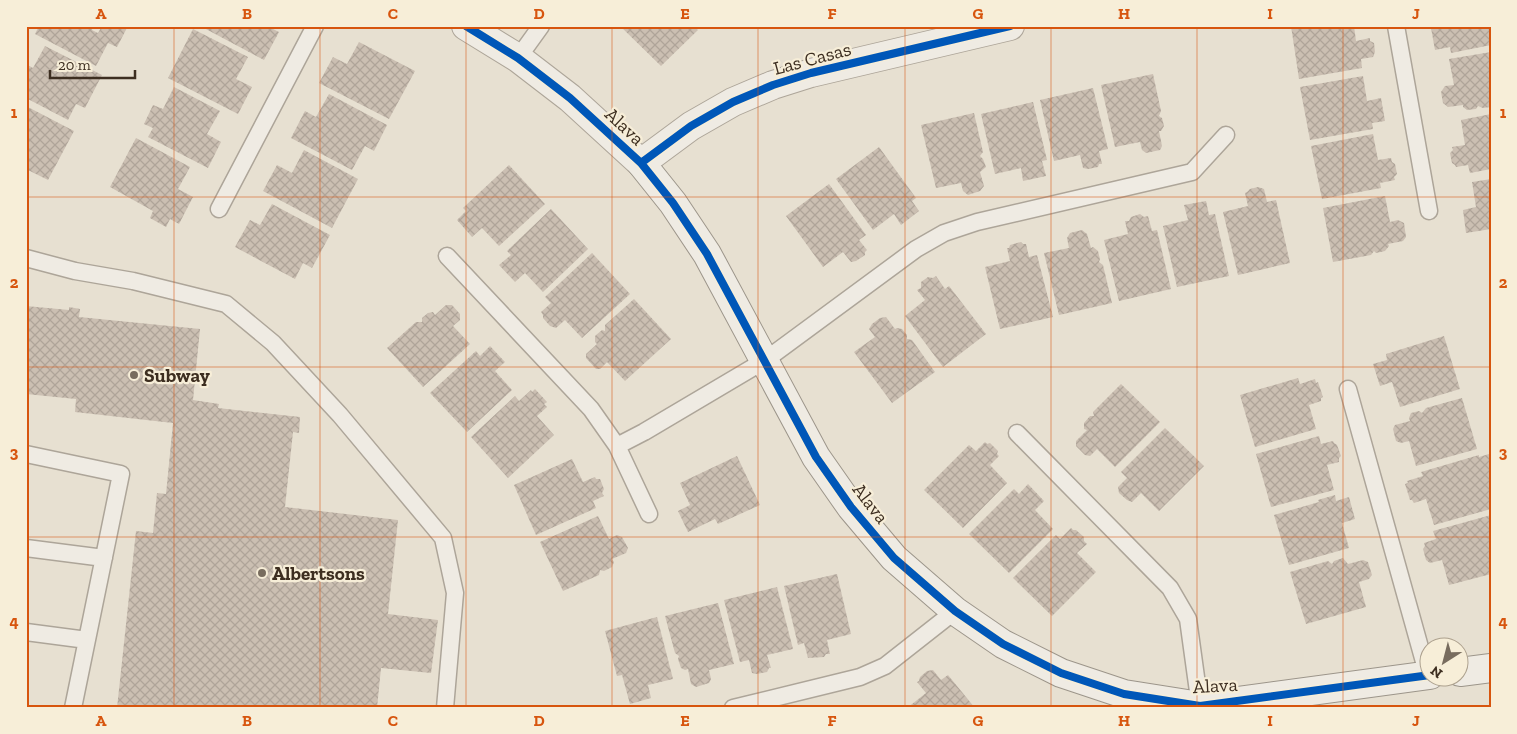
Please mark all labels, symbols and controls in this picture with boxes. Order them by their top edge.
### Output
text: A [96,4,107,23]
text: B [242,4,252,23]
text: C [388,4,398,23]
text: D [533,4,545,23]
text: E [680,4,690,23]
text: F [827,4,837,23]
text: G [973,4,984,23]
text: H [1118,4,1130,23]
text: I [1267,4,1273,23]
text: J [1412,4,1420,23]
street label: Las Casas [771,37,853,80]
scale bar [50,48,135,80]
text: 20 m [58,56,91,74]
text: 1 [11,103,18,122]
street label: Alava [600,103,649,150]
text: 1 [1500,103,1507,122]
text: 2 [10,273,19,292]
text: 2 [1499,273,1508,292]
place label: Subway [144,364,210,387]
marker: Subway [128,369,140,381]
text: 3 [10,443,19,462]
text: 3 [1499,443,1508,462]
street label: Alava [848,478,894,528]
place label: Albertsons [272,562,365,585]
marker: Albertsons [256,567,268,579]
text: 4 [9,612,19,631]
text: 4 [1498,612,1508,631]
north arrow [1420,636,1470,686]
text: N [1427,662,1446,682]
street label: Alava [1192,673,1238,698]
text: A [96,711,107,730]
text: B [242,711,252,730]
text: C [388,711,398,730]
text: D [533,711,545,730]
text: E [680,711,690,730]
text: F [827,711,837,730]
text: G [973,711,984,730]
text: H [1118,711,1130,730]
text: I [1267,711,1273,730]
text: J [1412,711,1420,730]

